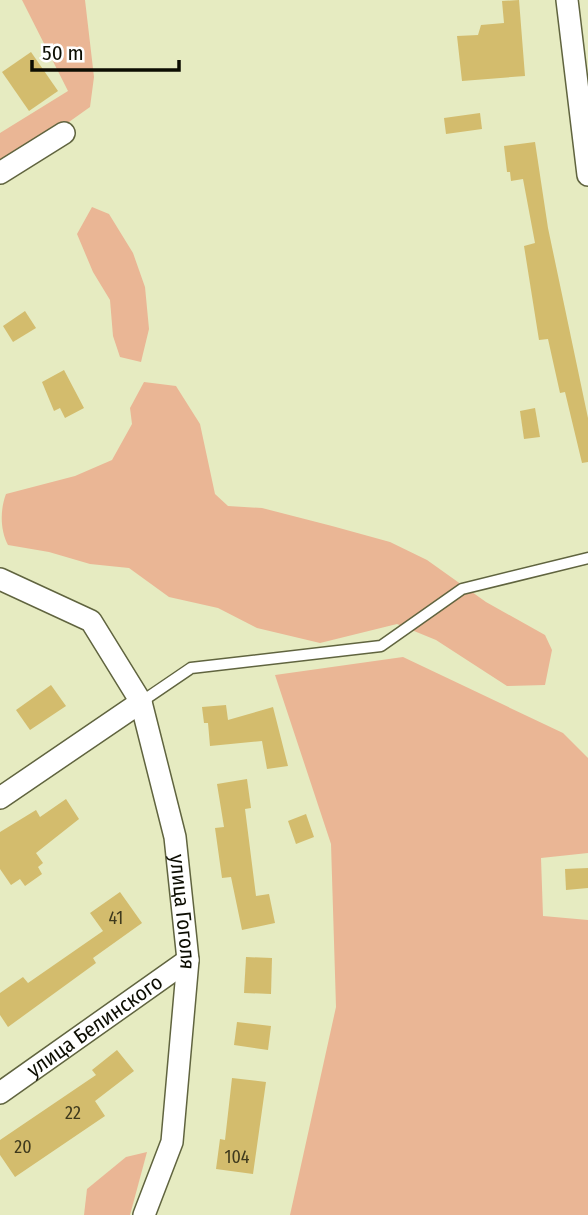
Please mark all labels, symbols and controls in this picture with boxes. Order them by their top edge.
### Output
scale bar [32,28,178,72]
text: 50 m [42,40,84,66]
street label: улица Гоголя [164,853,201,971]
house number: 41 [109,907,123,929]
street label: улица Белинского [22,969,168,1083]
house number: 22 [65,1102,81,1124]
house number: 20 [14,1136,32,1158]
house number: 104 [224,1146,250,1168]

